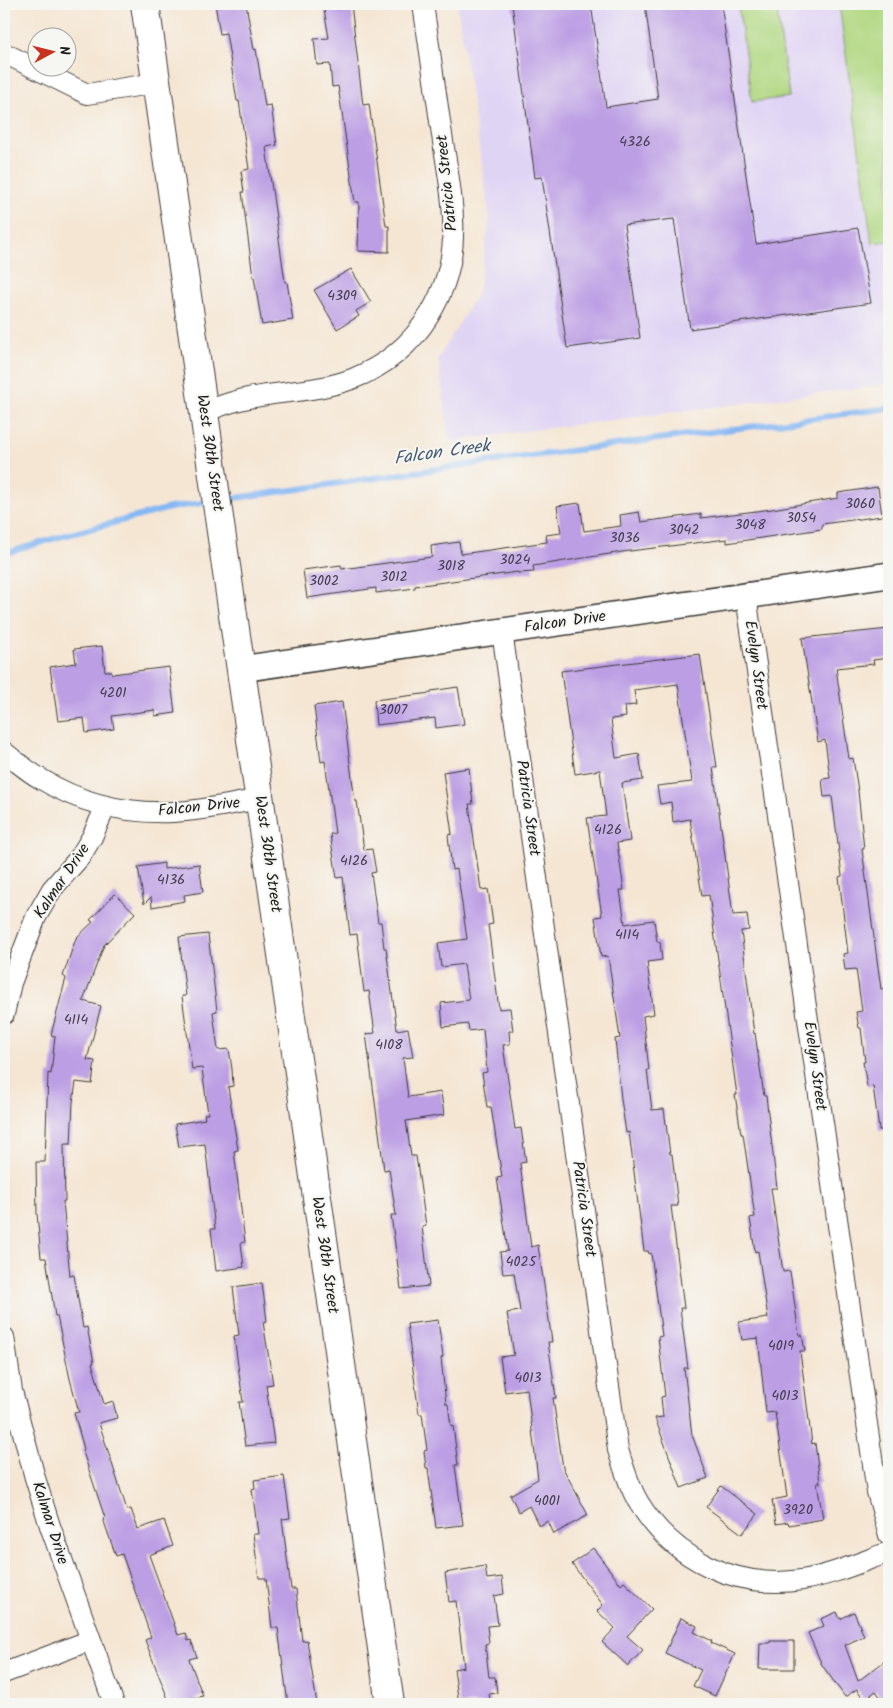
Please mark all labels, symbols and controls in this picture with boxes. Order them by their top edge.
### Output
north arrow [28,28,78,78]
text: N [52,45,75,56]
house number: 4326 [619,131,651,153]
street label: Patricia Street [429,133,464,233]
house number: 4309 [327,285,357,307]
street label: West 30th Street [189,393,231,514]
water label: Falcon Creek [392,432,494,474]
house number: 3060 [845,493,875,515]
house number: 3054 [786,507,816,529]
house number: 3048 [734,514,766,536]
house number: 3042 [669,519,699,541]
house number: 3036 [610,527,640,549]
house number: 3024 [500,549,531,571]
house number: 3018 [437,555,465,577]
house number: 3012 [380,566,408,588]
house number: 3002 [309,570,339,592]
street label: Falcon Drive [522,604,608,640]
street label: Evelyn Street [737,619,775,712]
house number: 4201 [99,682,127,704]
house number: 3007 [379,699,408,721]
street label: Patricia Street [509,758,547,859]
street label: Falcon Drive [157,790,241,824]
street label: West 30th Street [247,794,289,915]
house number: 4126 [594,819,622,841]
street label: Kalmar Drive [28,838,96,924]
house number: 4126 [340,850,368,872]
house number: 4136 [157,869,185,891]
house number: 4114 [615,924,639,946]
house number: 4114 [64,1009,88,1031]
street label: Evelyn Street [796,1020,834,1113]
house number: 4108 [375,1034,403,1056]
street label: Patricia Street [565,1159,603,1260]
street label: West 30th Street [304,1195,346,1316]
house number: 4025 [506,1251,538,1273]
house number: 4019 [768,1335,794,1357]
house number: 4013 [514,1367,542,1389]
house number: 4013 [771,1385,799,1407]
street label: Kalmar Drive [25,1478,75,1568]
house number: 4001 [534,1490,560,1512]
house number: 3920 [783,1499,813,1521]

